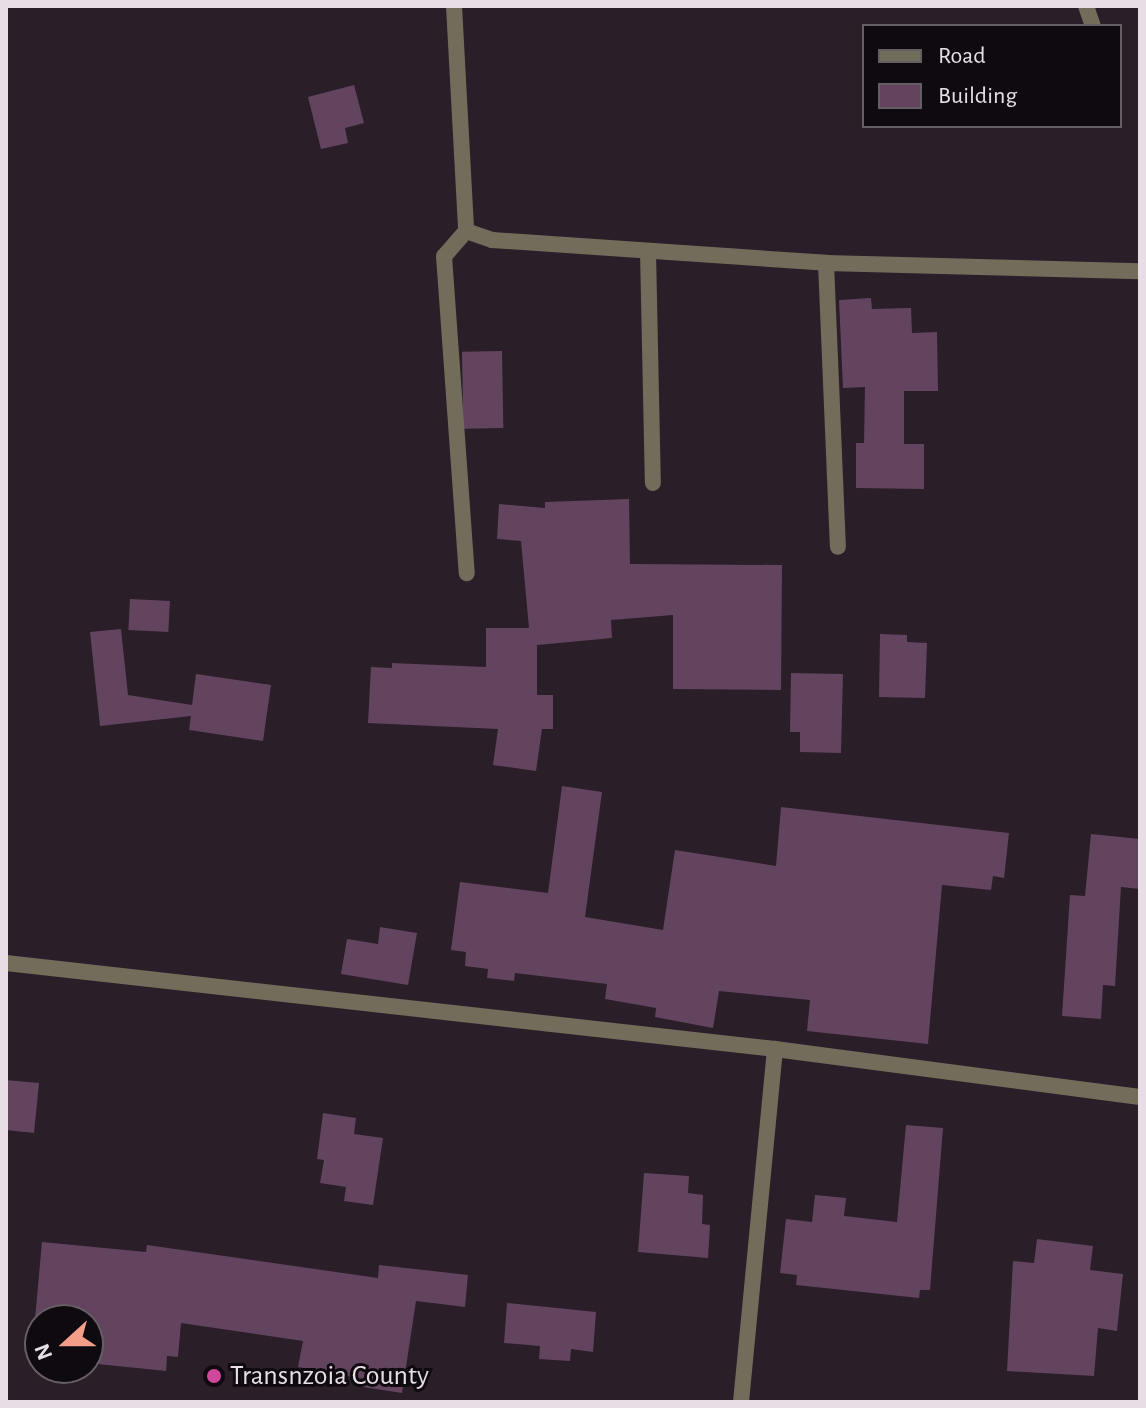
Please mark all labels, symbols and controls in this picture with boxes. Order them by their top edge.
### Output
legend [862,24,1122,128]
text: Road [938,44,986,68]
text: Building [938,84,1017,108]
north arrow [24,1304,104,1384]
text: N [30,1341,56,1363]
place label: Transnzoia County [230,1359,429,1393]
marker: Transnzoia County [205,1367,223,1385]

